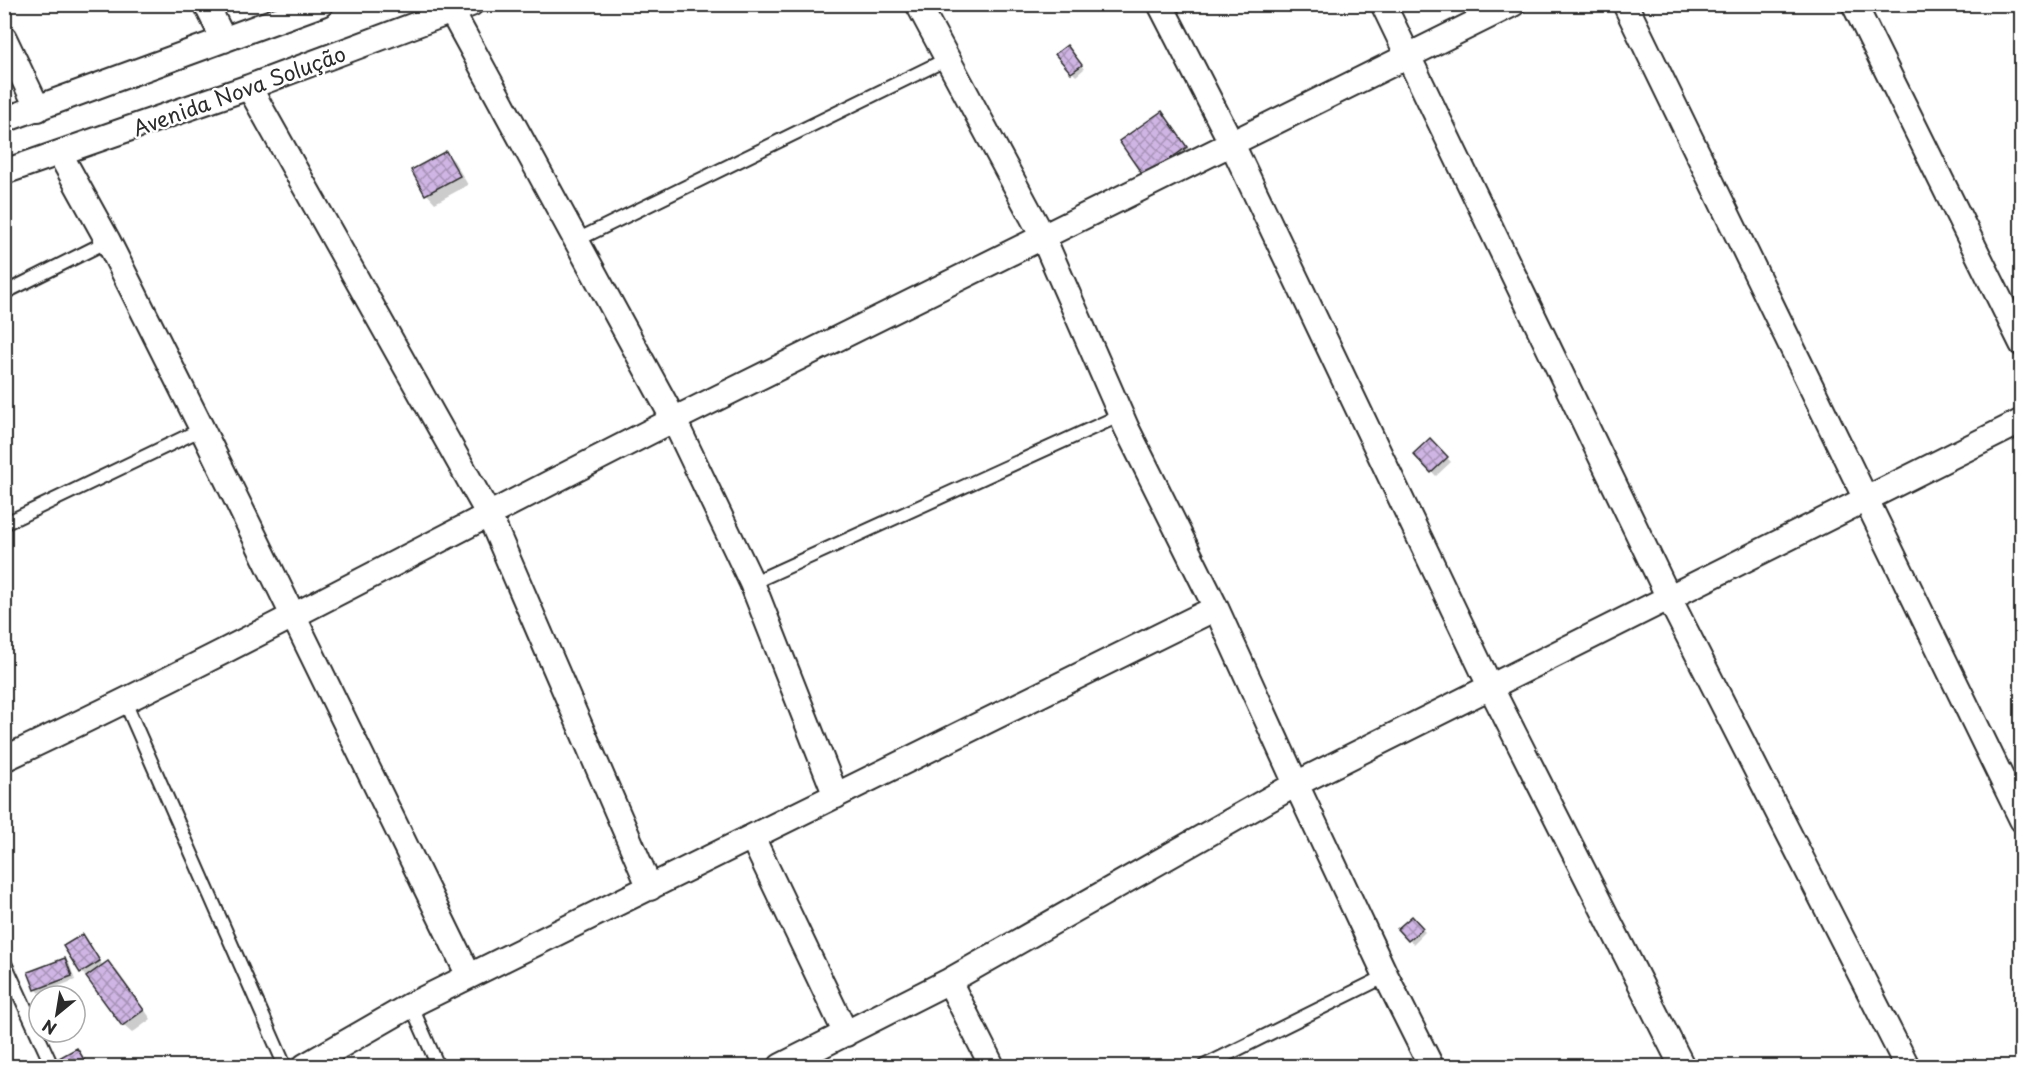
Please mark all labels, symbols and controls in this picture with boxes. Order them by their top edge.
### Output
street label: Avenida Nova Solução [128,37,350,143]
north arrow [27,984,87,1044]
text: N [38,1014,60,1041]

